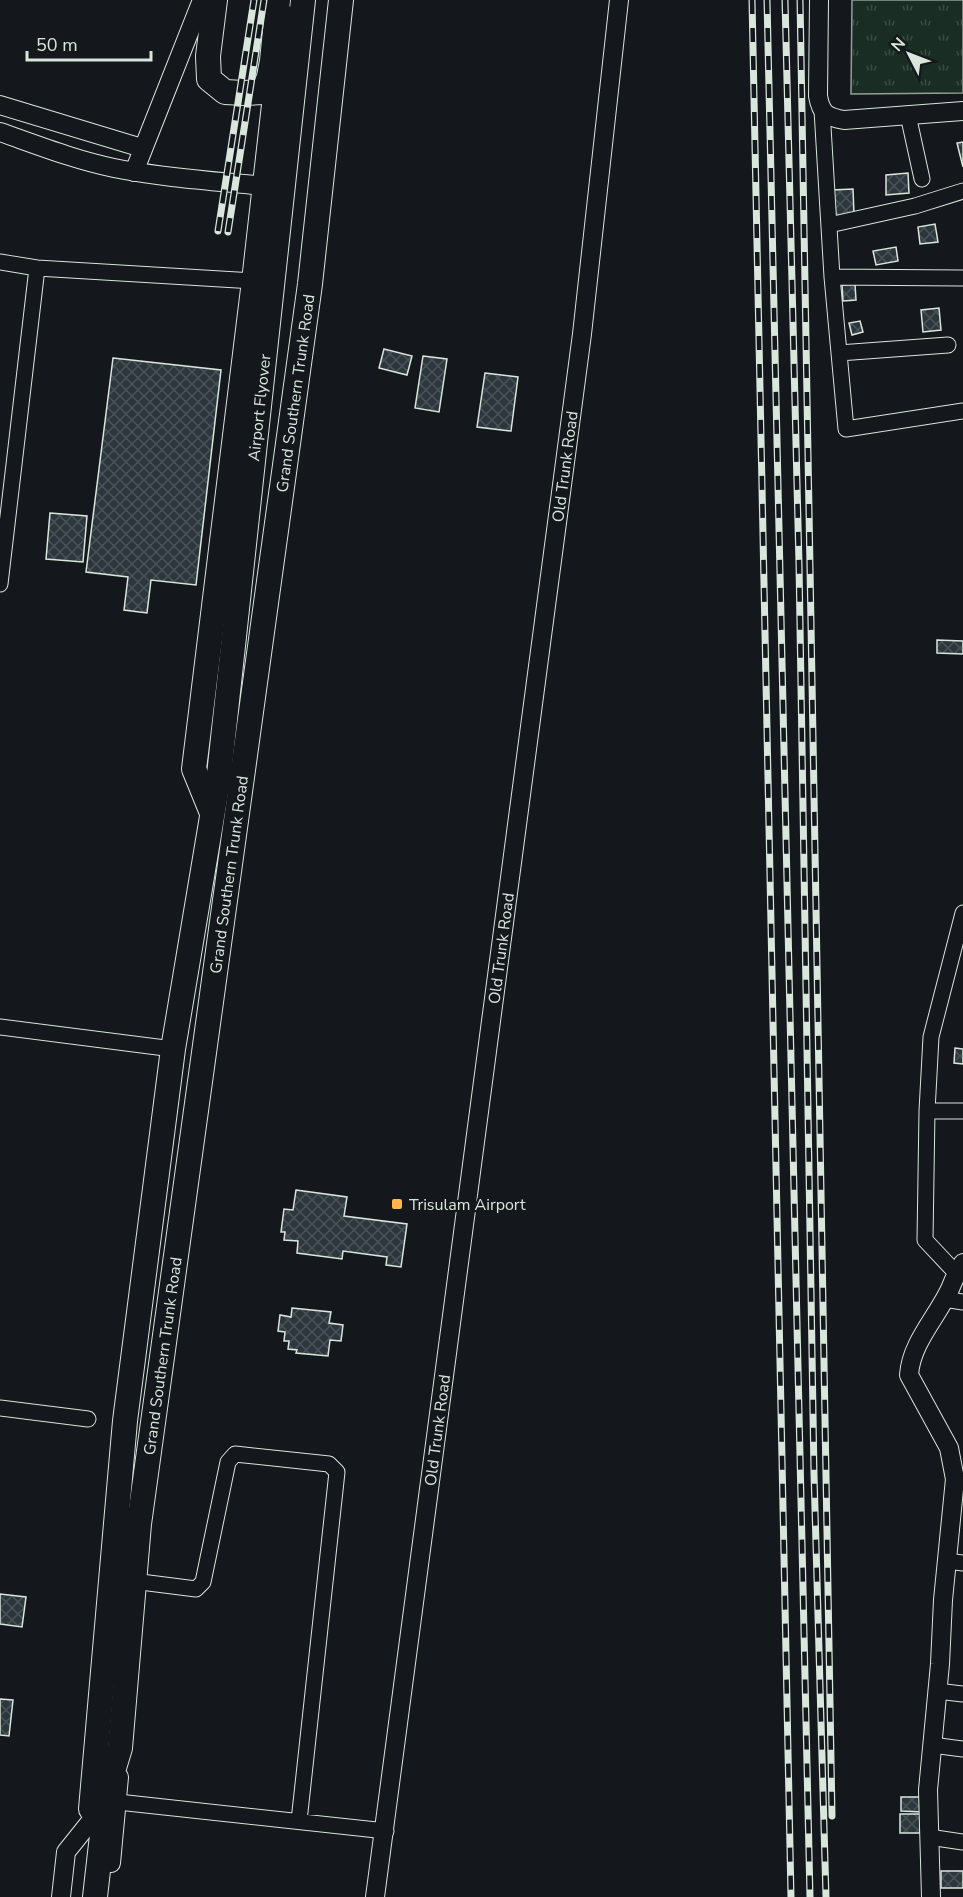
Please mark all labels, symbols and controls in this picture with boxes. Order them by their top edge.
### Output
scale bar [27,24,152,62]
north arrow [879,24,939,84]
text: 50 m [36,33,78,57]
text: N [886,33,911,56]
street label: Grand Southern Trunk Road [271,293,320,494]
street label: Airport Flyover [243,353,277,462]
street label: Old Trunk Road [547,410,584,524]
street label: Grand Southern Trunk Road [205,774,254,975]
street label: Old Trunk Road [483,891,520,1005]
place label: Trisulam Airport [409,1194,526,1216]
marker: Trisulam Airport [390,1197,404,1211]
street label: Grand Southern Trunk Road [139,1256,188,1457]
street label: Old Trunk Road [420,1373,456,1487]

